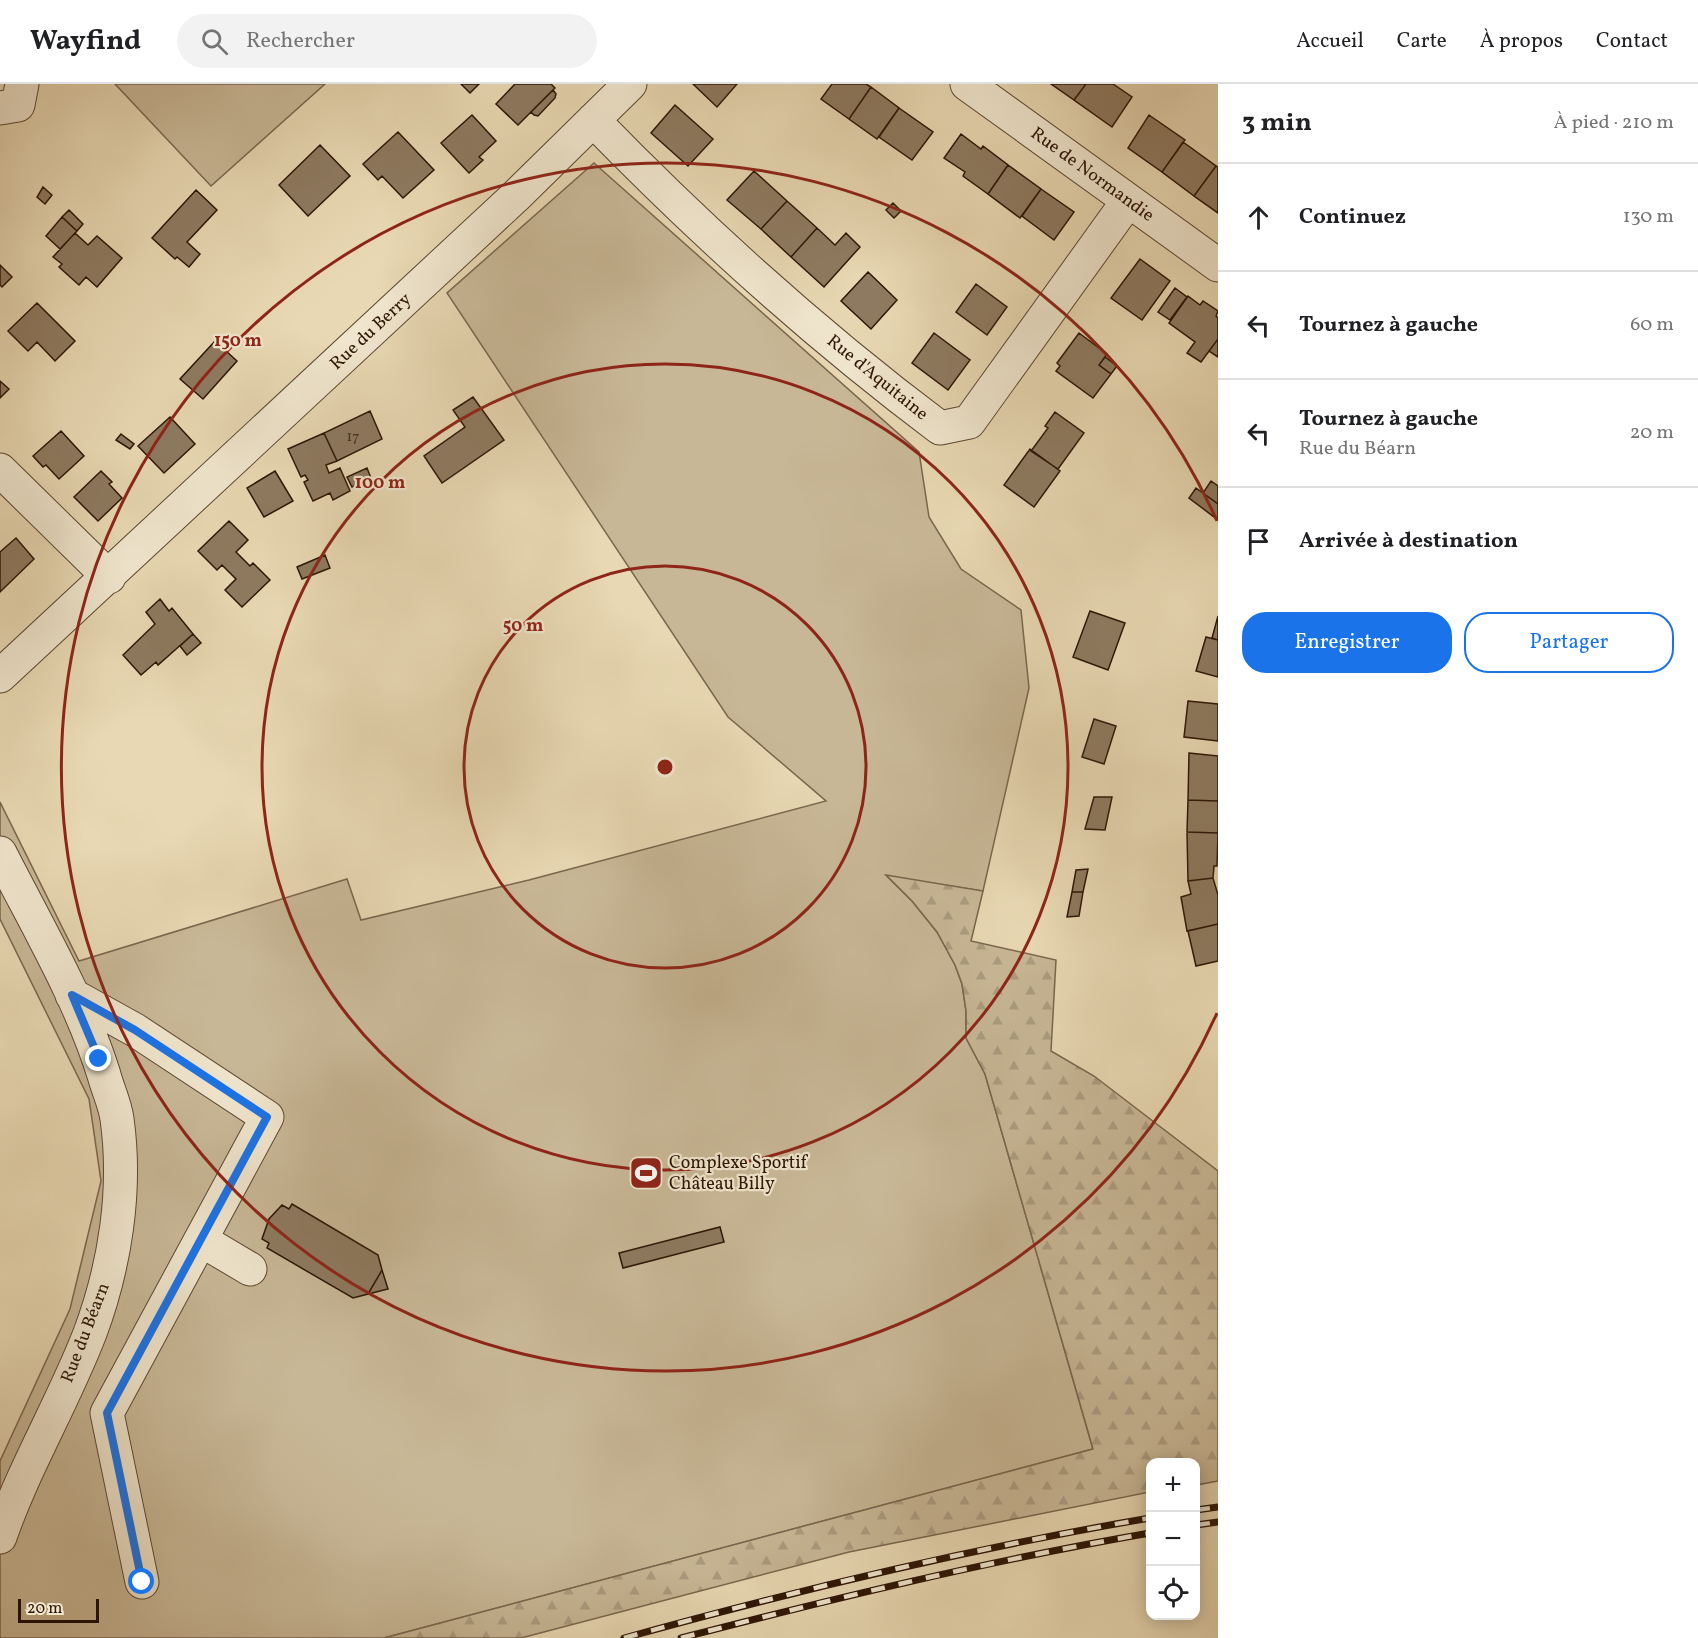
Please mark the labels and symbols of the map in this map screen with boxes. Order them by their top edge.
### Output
street label: Rue de Normandie [1025,122,1159,228]
street label: Rue du Berry [325,288,417,376]
text: 150 m [214,329,262,354]
street label: Rue d'Aquitaine [821,329,933,427]
house number: 17 [346,427,360,448]
text: 100 m [355,471,405,496]
text: 50 m [503,614,543,639]
centre of rings [655,757,675,777]
route end [85,1045,111,1071]
place label: Complexe Sportif Château Billy [669,1151,809,1197]
sports icon: Complexe Sportif Château Billy [628,1155,664,1191]
street label: Rue du Béarn [55,1279,117,1387]
route start [128,1568,154,1594]
scale bar [18,1596,99,1624]

